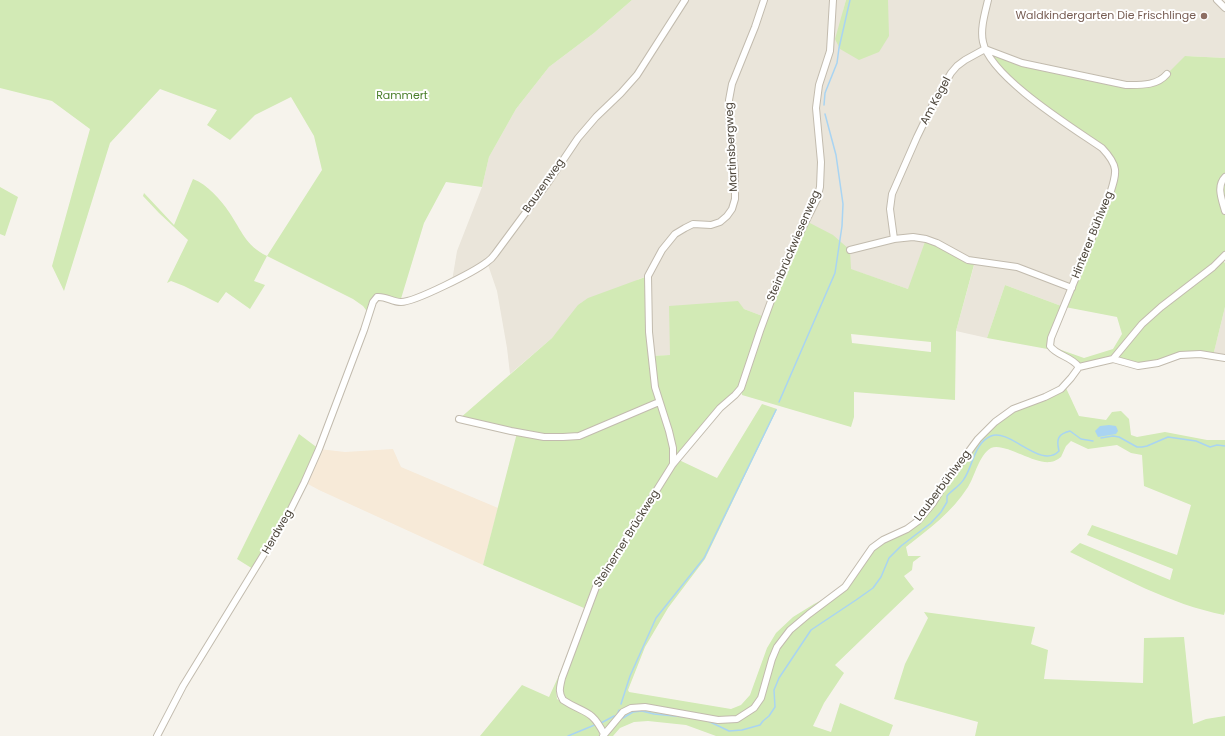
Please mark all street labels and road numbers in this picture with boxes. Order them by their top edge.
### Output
street label: Am Kegel [918,75,954,127]
street label: Martinsbergweg [723,102,741,192]
street label: Bauzenweg [520,156,568,216]
street label: Steinbrückwiesenweg [765,188,823,304]
street label: Hinterer Bühlweg [1069,189,1117,281]
street label: Lauberbühlweg [912,448,974,524]
street label: Steinerner Brückweg [592,488,662,590]
street label: Herdweg [260,507,296,557]

